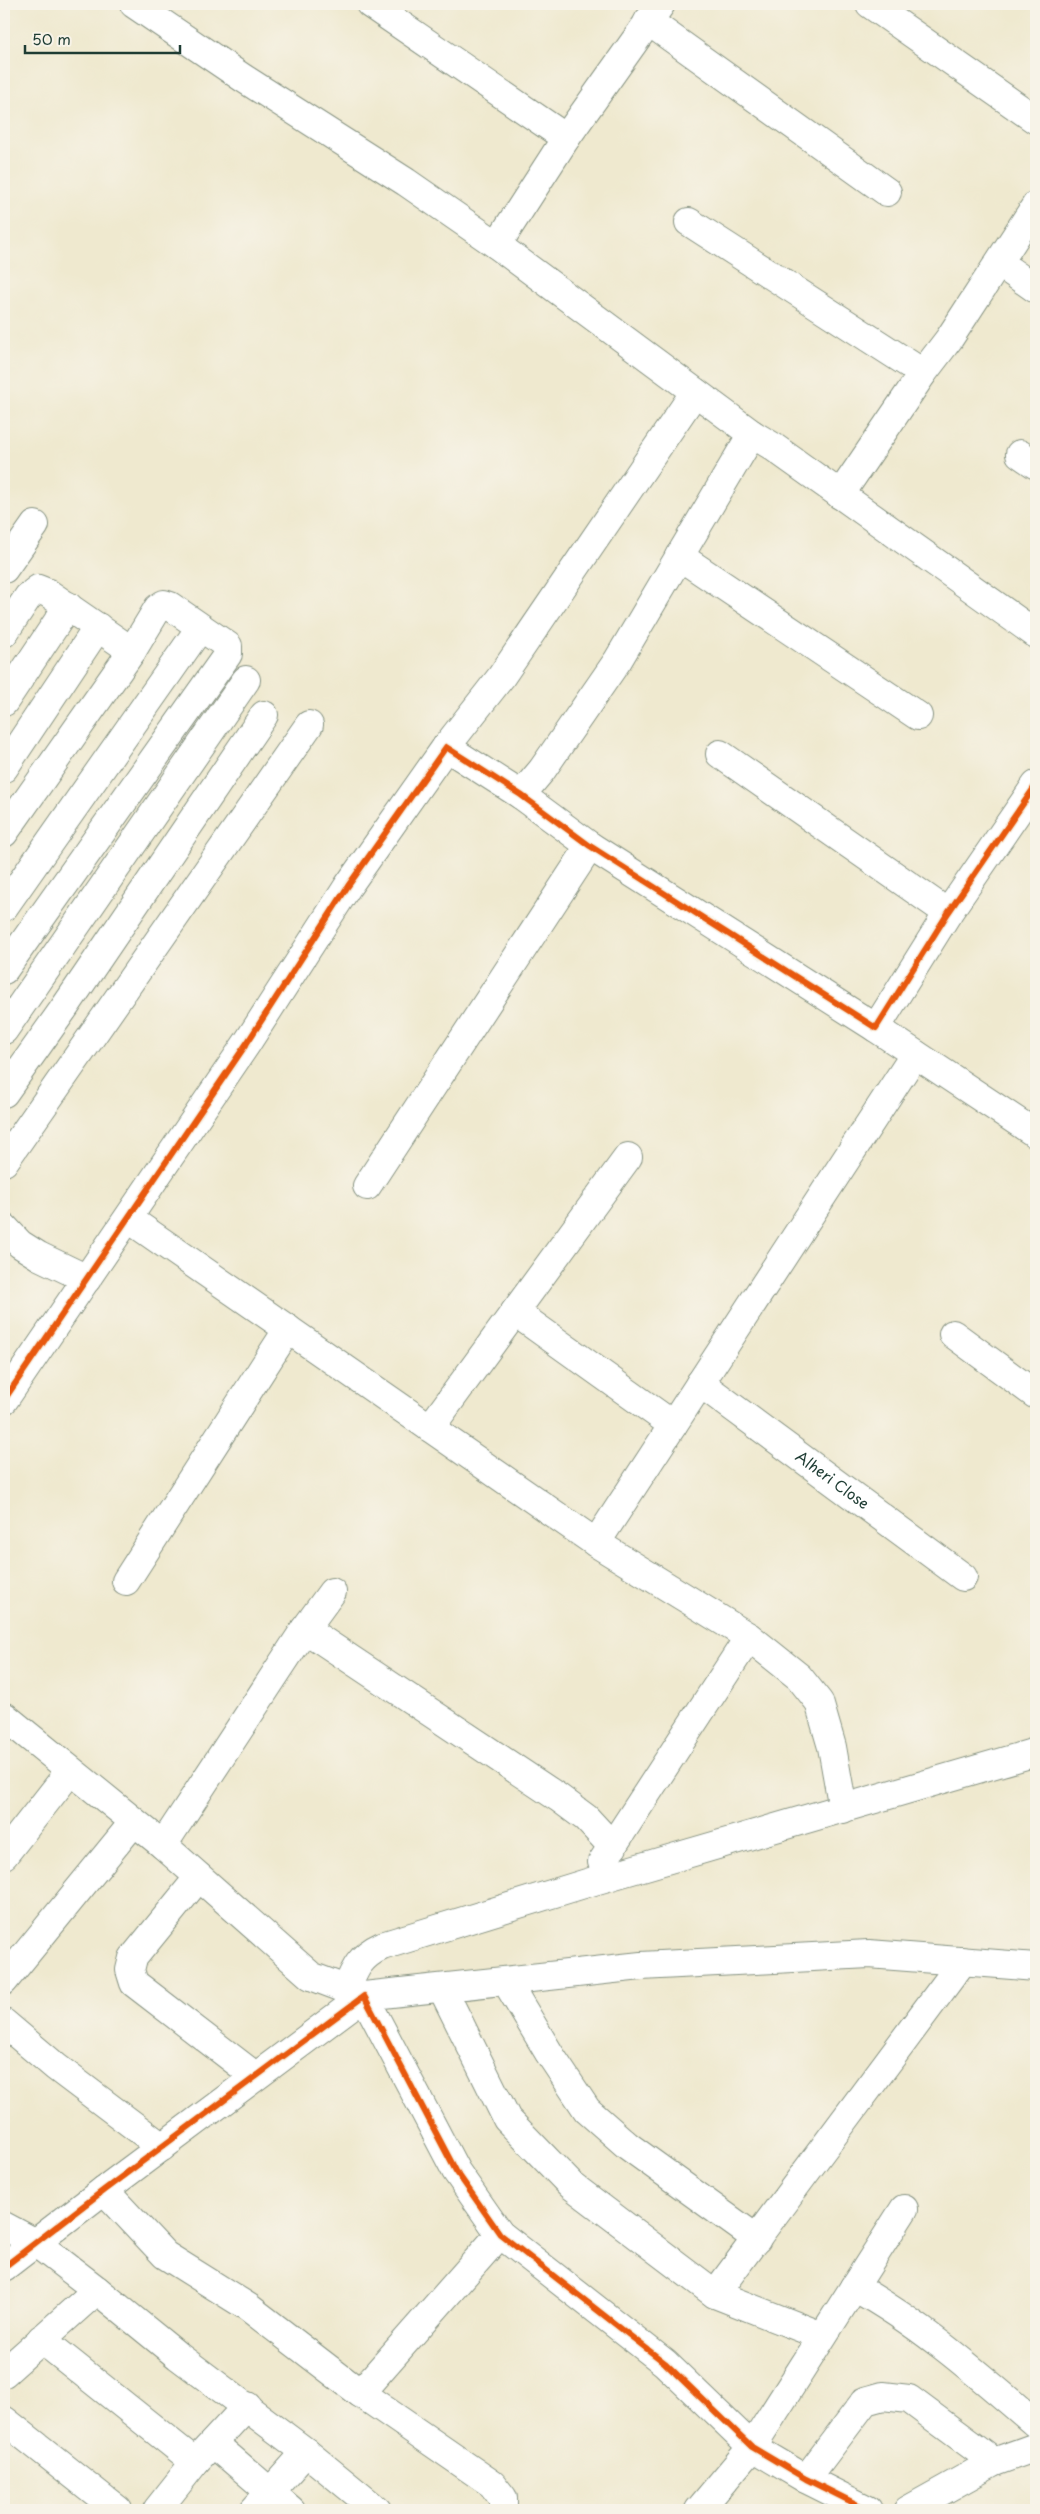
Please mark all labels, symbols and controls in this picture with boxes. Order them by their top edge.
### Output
scale bar [25,22,180,54]
text: 50 m [32,27,71,50]
street label: Alheri Close [791,1444,875,1514]

